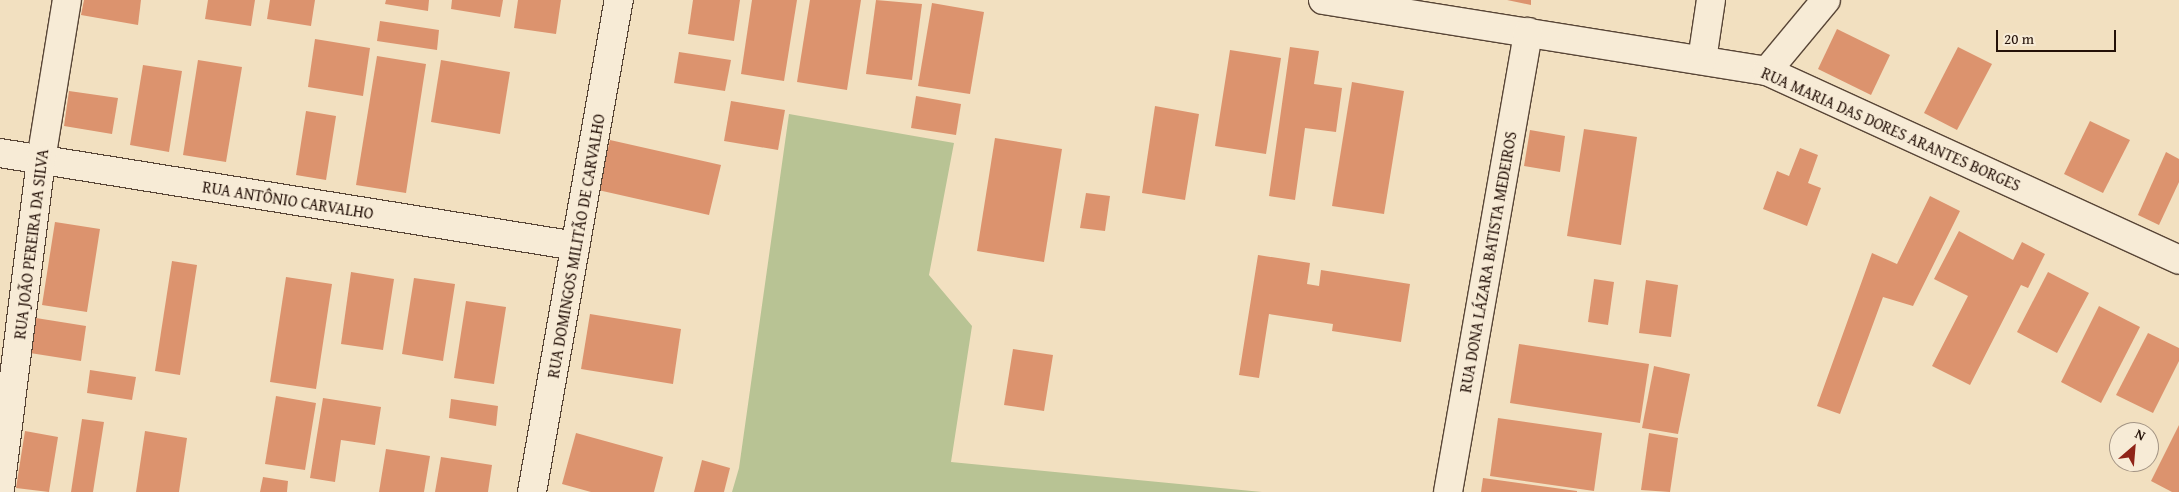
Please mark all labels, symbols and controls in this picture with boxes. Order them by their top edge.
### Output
scale bar [1999,20,2119,52]
text: 20 m [2004,28,2034,49]
street label: RUA MARIA DAS DORES ARANTES BORGES [1758,63,2024,195]
street label: RUA DOMINGOS MILITÃO DE CARVALHO [543,112,609,380]
street label: RUA DONA LÁZARA BATISTA MEDEIROS [1456,130,1520,394]
street label: RUA JOÃO PEREIRA DA SILVA [10,148,52,340]
street label: RUA ANTÔNIO CARVALHO [201,177,375,223]
north arrow [2109,422,2159,472]
text: N [2132,423,2149,446]

